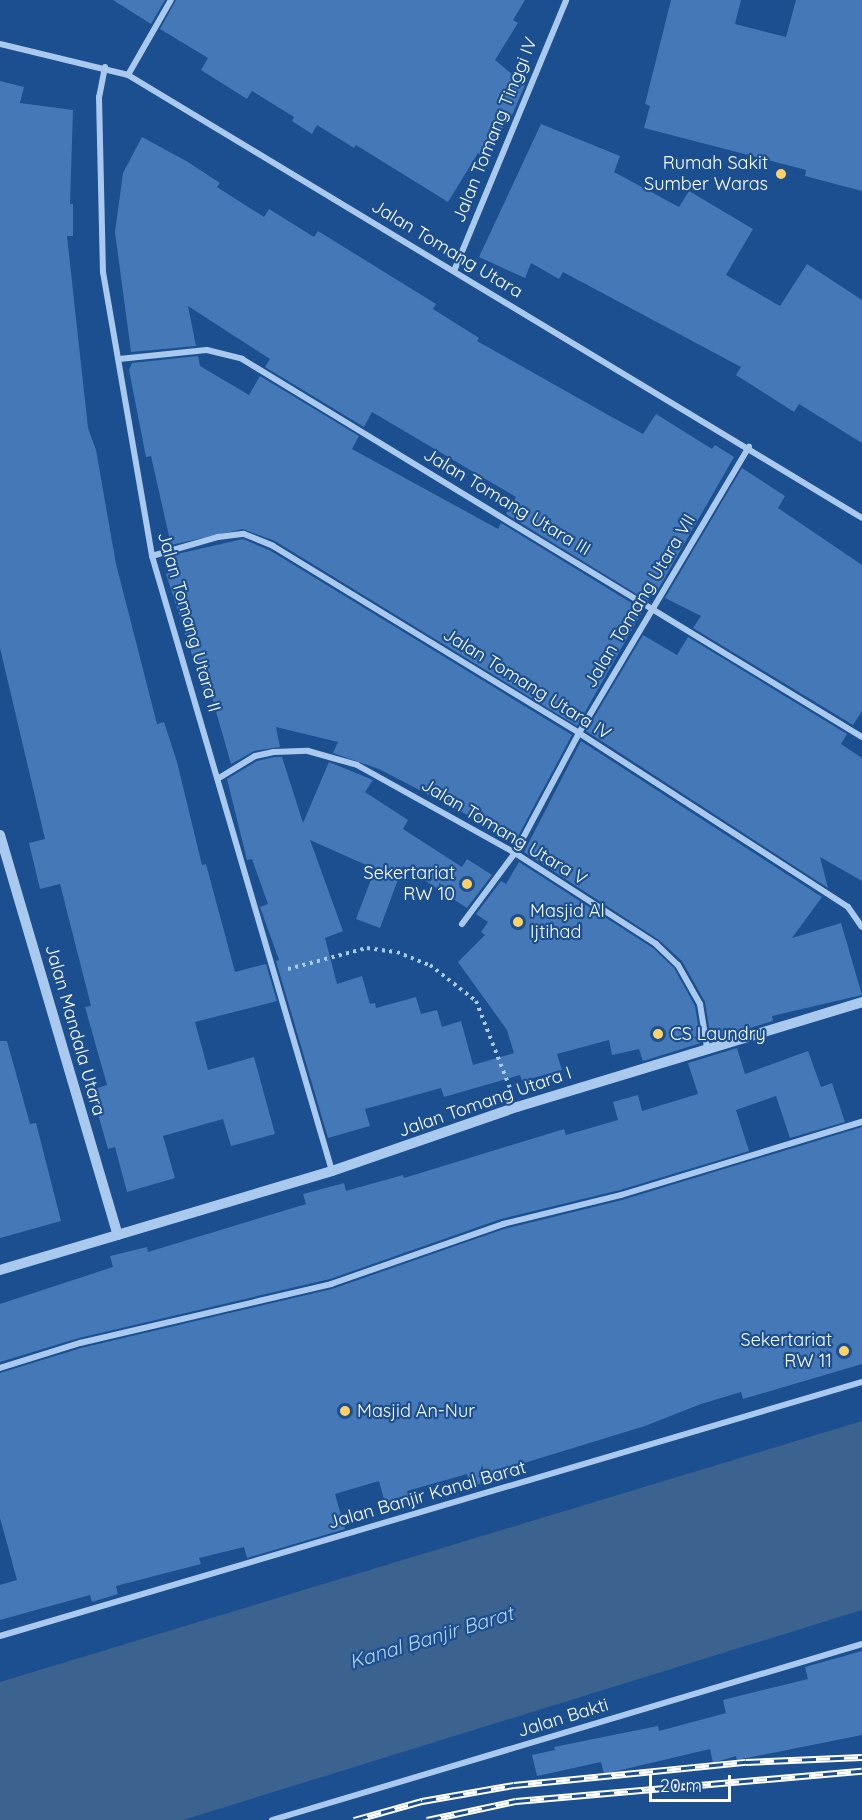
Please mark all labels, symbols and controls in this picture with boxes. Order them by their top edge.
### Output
street label: Jalan Tomang Tinggi IV [448,34,542,226]
place label: Rumah Sakit Sumber Waras [644,153,768,195]
marker: Rumah Sakit Sumber Waras [772,165,790,183]
street label: Jalan Tomang Utara [368,195,526,303]
street label: Jalan Tomang Utara III [420,444,594,560]
street label: Jalan Tomang Utara VII [580,510,700,692]
street label: Jalan Tomang Utara II [153,529,225,715]
street label: Jalan Tomang Utara IV [439,623,615,745]
street label: Jalan Tomang Utara V [417,774,591,890]
place label: Sekertariat RW 10 [364,863,455,906]
marker: Sekertariat RW 10 [460,877,474,891]
place label: Masjid Al Ijtihad [530,901,605,944]
marker: Masjid Al Ijtihad [511,915,525,929]
street label: Jalan Mandala Utara [40,942,110,1118]
place label: CS Laundry [670,1023,766,1045]
marker: CS Laundry [651,1027,665,1041]
street label: Jalan Tomang Utara I [395,1062,575,1142]
place label: Sekertariat RW 11 [741,1330,832,1372]
marker: Sekertariat RW 11 [837,1344,851,1358]
place label: Masjid An-Nur [357,1400,475,1422]
marker: Masjid An-Nur [338,1404,352,1418]
street label: Jalan Banjir Kanal Barat [326,1456,528,1534]
water label: Kanal Banjir Barat [346,1601,516,1673]
street label: Jalan Bakti [515,1694,611,1742]
scale bar [652,1763,734,1801]
text: 20 m [660,1774,702,1797]

